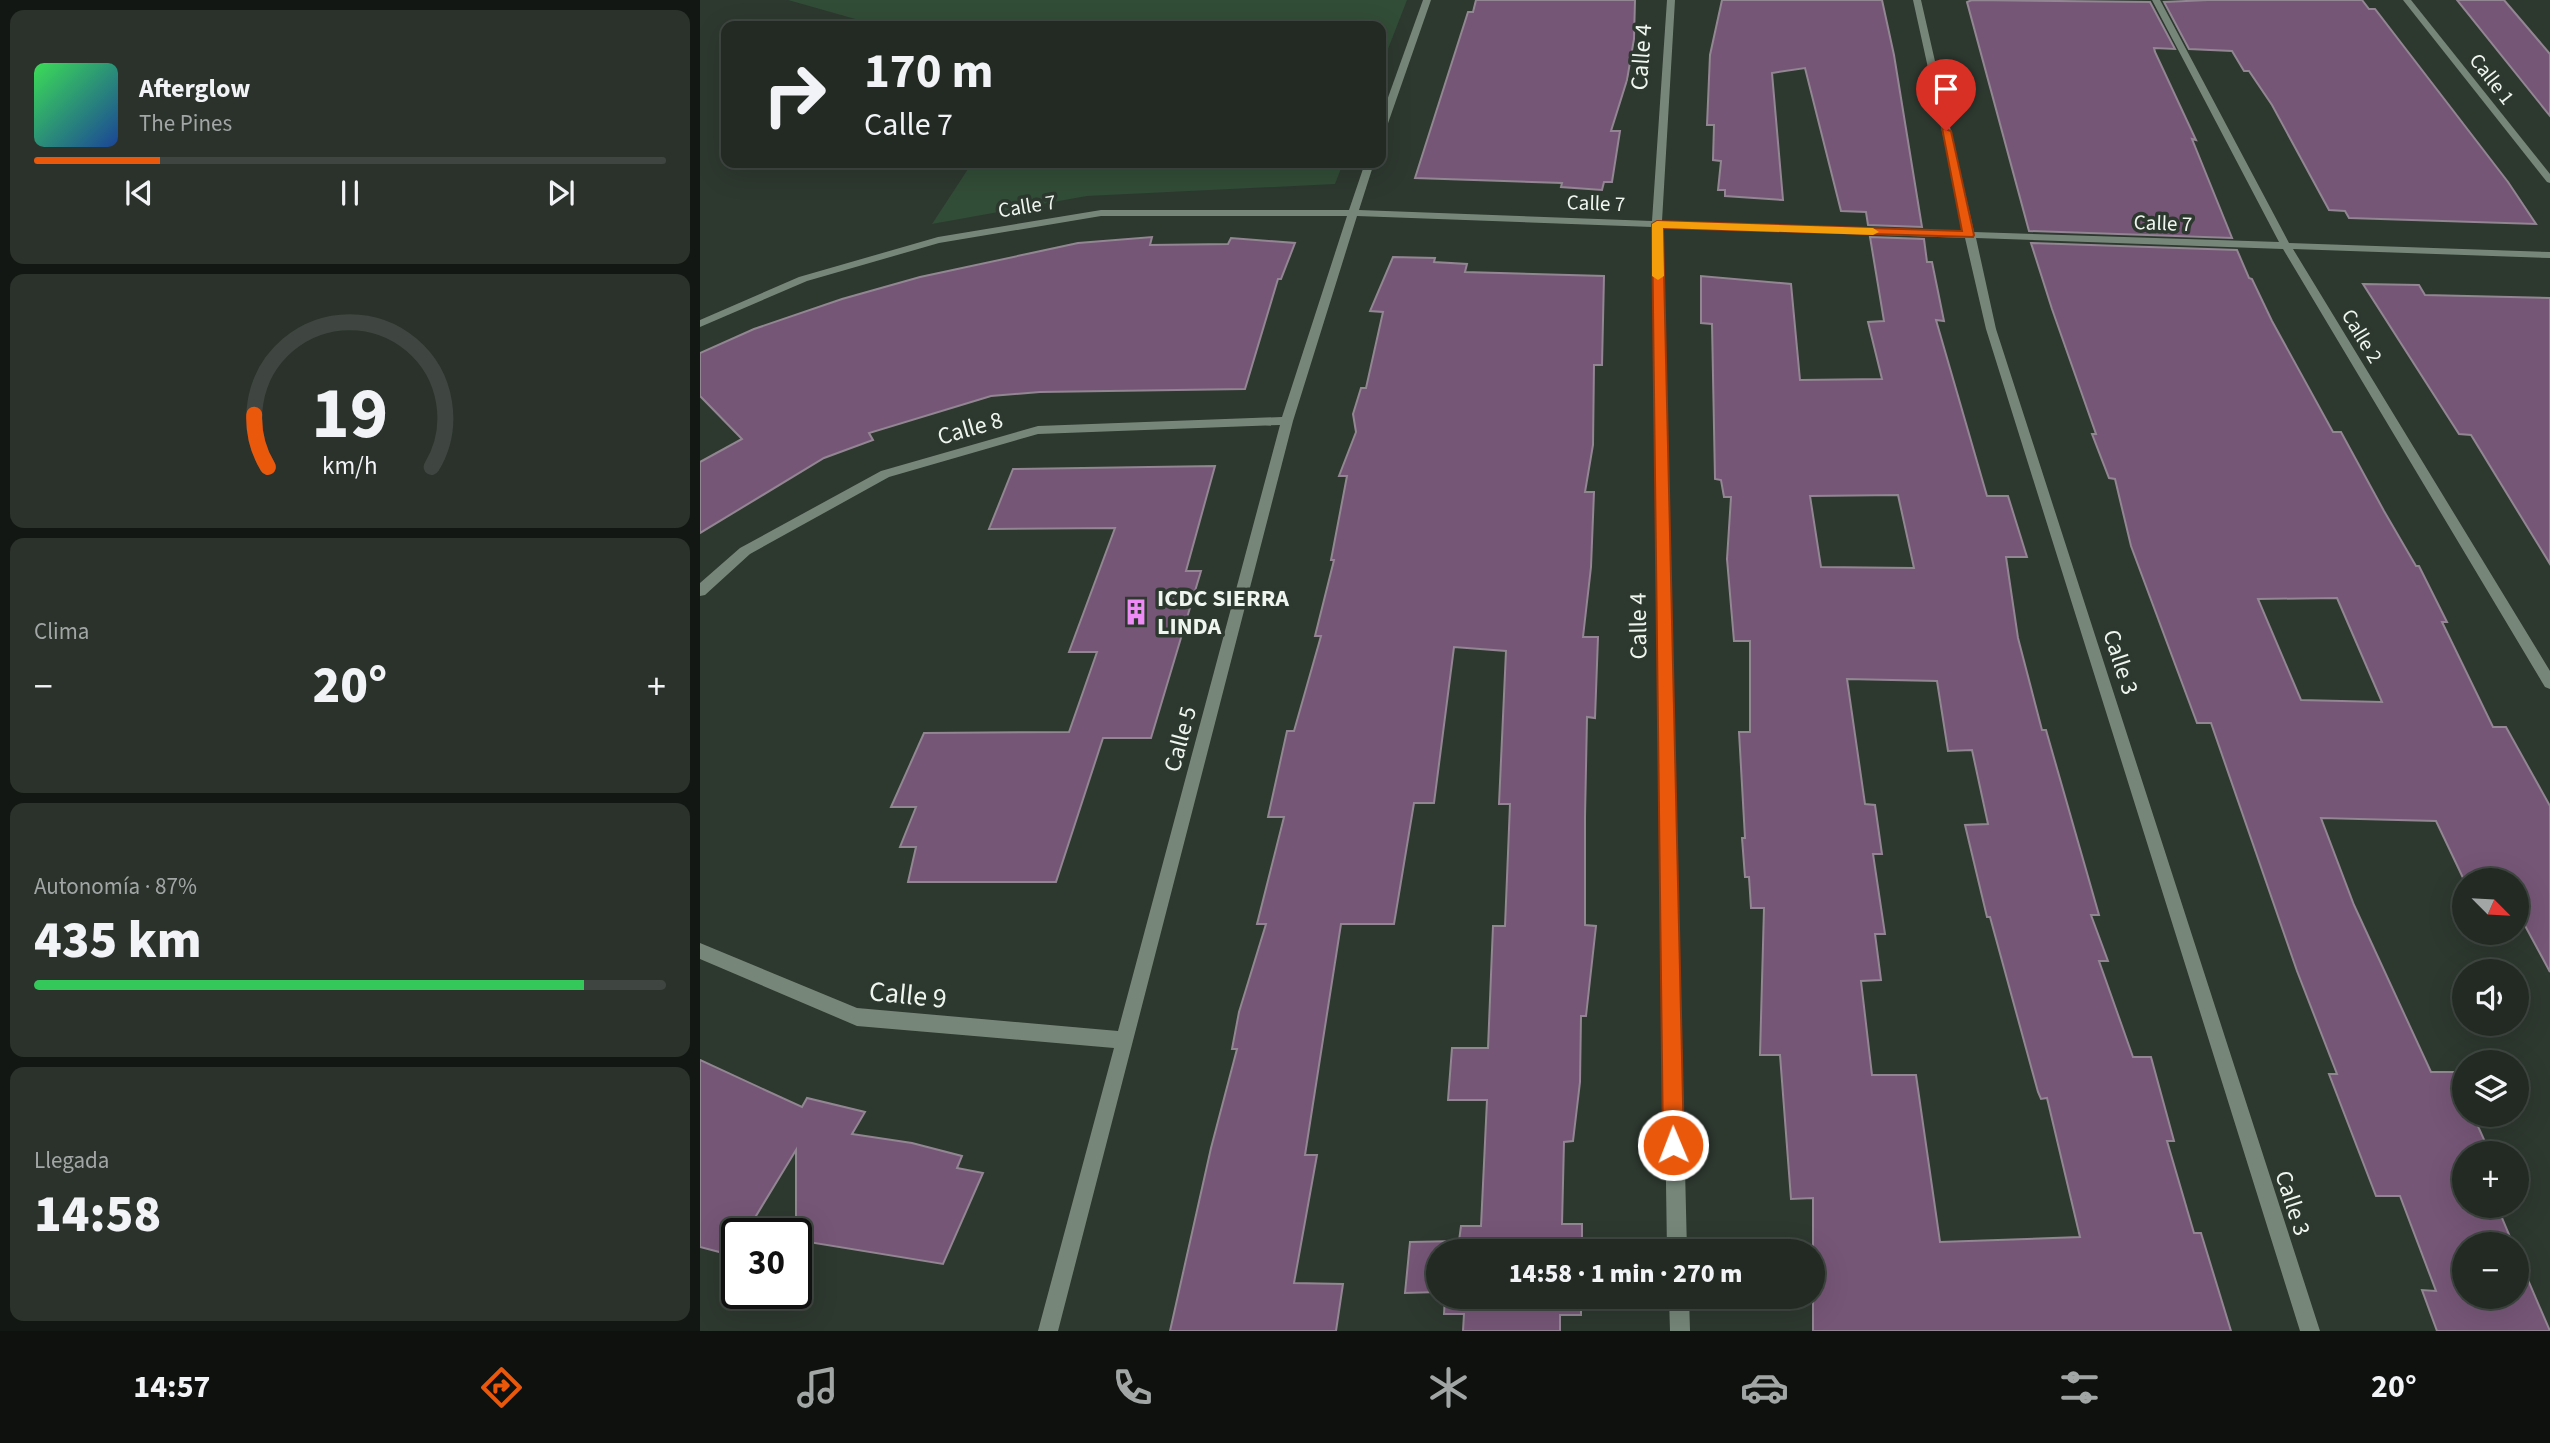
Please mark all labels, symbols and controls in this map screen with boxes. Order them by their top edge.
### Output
street label: Calle 4 [1622,22,1661,92]
text: 170 m [864,37,993,107]
street label: Calle 1 [2462,47,2522,111]
icon: right [749,49,840,140]
pin [1916,59,1976,131]
text: Afterglow [139,70,250,107]
icon: arrive [1927,70,1965,108]
text: Calle 7 [864,102,953,148]
text: The Pines [139,107,232,140]
icon: previous [120,174,158,212]
icon: pause [331,174,369,212]
icon: next [542,174,580,212]
street label: Calle 7 [996,187,1058,225]
street label: Calle 7 [1566,187,1626,219]
street label: Calle 7 [2133,207,2193,239]
street label: Calle 2 [2334,303,2390,369]
text: 19 [312,363,388,467]
street label: Calle 8 [933,402,1007,454]
text: km/h [322,448,378,484]
place label: ICDC SIERRA LINDA [1157,581,1289,644]
street label: Calle 4 [1620,592,1657,660]
building icon: ICDC SIERRA LINDA [1121,597,1151,627]
text: Clima [34,615,89,648]
street label: Calle 3 [2094,625,2147,699]
text: 20° [313,649,387,723]
text: − [34,660,53,714]
text: + [647,660,666,714]
street label: Calle 5 [1155,702,1206,776]
north arrow [2452,868,2529,945]
map controls [2452,868,2529,1309]
text: Autonomía · 87% [34,870,197,903]
text: 435 km [34,904,202,978]
button: sound [2452,959,2529,1036]
street label: Calle 9 [867,971,949,1019]
button: layers [2452,1050,2529,1127]
position arrow [1636,1108,1710,1182]
button: + [2452,1141,2529,1218]
text: Llegada [34,1144,109,1177]
street label: Calle 3 [2266,1166,2319,1240]
text: 14:58 [34,1178,161,1252]
speed limit sign: 30 [721,1218,812,1309]
button: − [2452,1232,2529,1309]
text: 14:58 · 1 min · 270 m [1509,1255,1742,1292]
icon: directions [477,1363,526,1412]
icon: music [793,1363,842,1412]
icon: phone [1108,1363,1157,1412]
icon: climate [1424,1363,1473,1412]
icon: car [1740,1363,1789,1412]
icon: filters [2055,1363,2104,1412]
text: 14:57 [133,1364,211,1410]
text: 20° [2371,1364,2417,1410]

